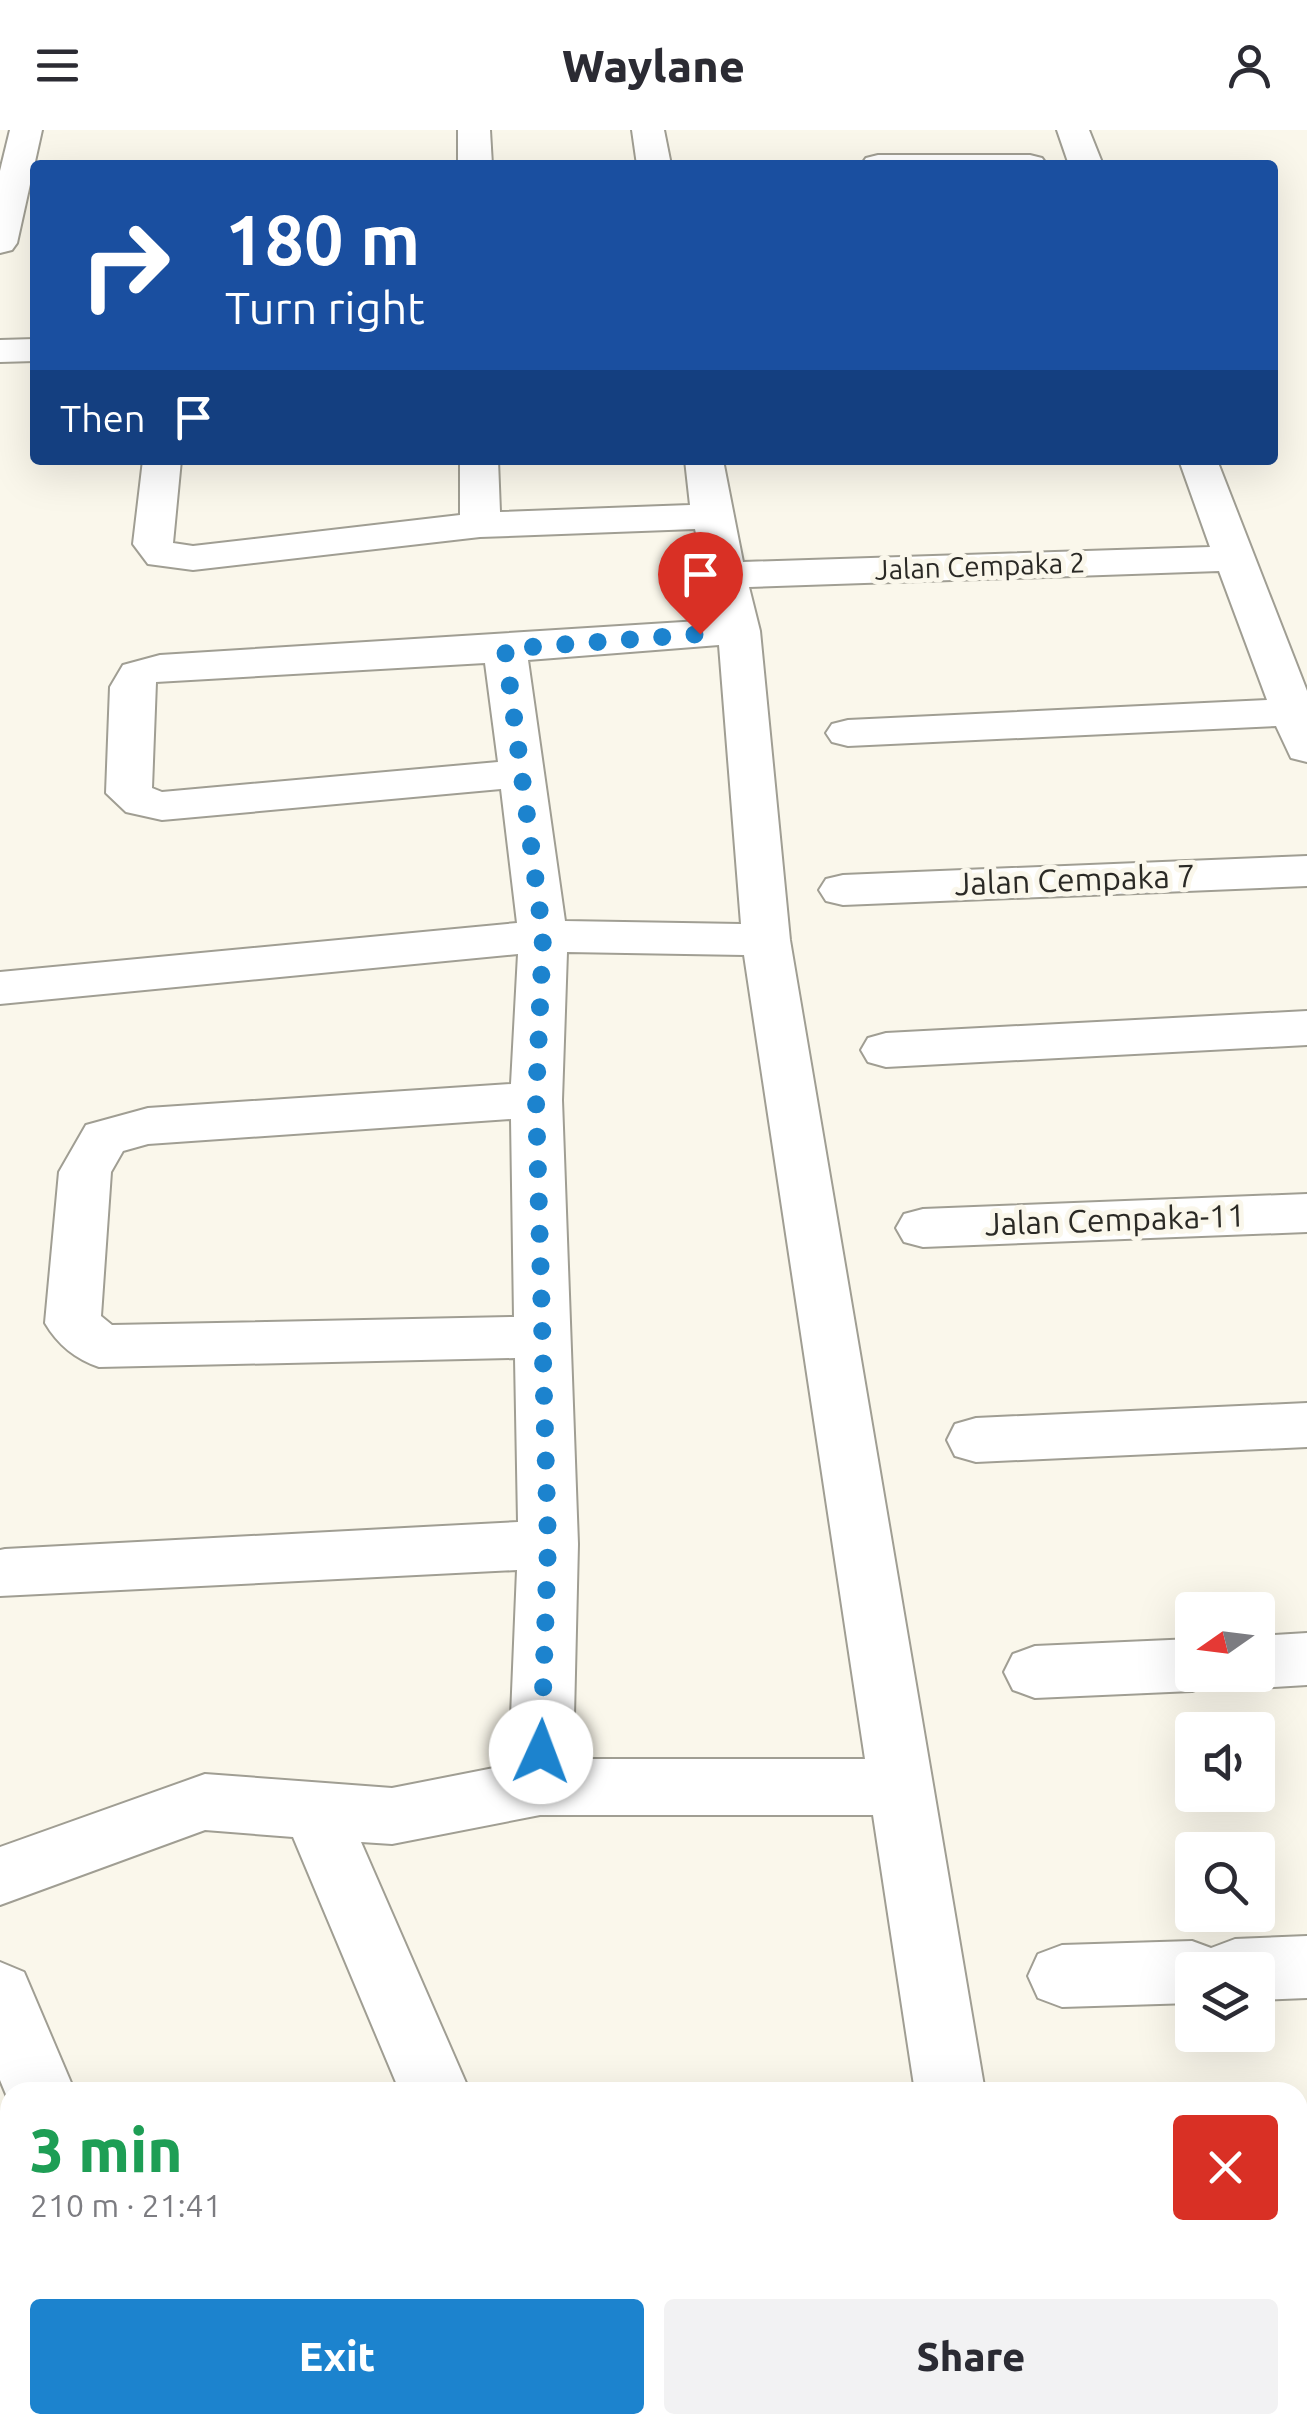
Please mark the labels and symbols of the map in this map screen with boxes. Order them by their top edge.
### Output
pin [658,532,743,635]
street label: Jalan Cempaka 2 [874,546,1086,585]
street label: Jalan Cempaka 7 [954,857,1196,901]
street label: Jalan Cempaka-11 [984,1196,1246,1242]
north arrow [1175,1592,1275,1692]
position arrow [489,1700,593,1804]

